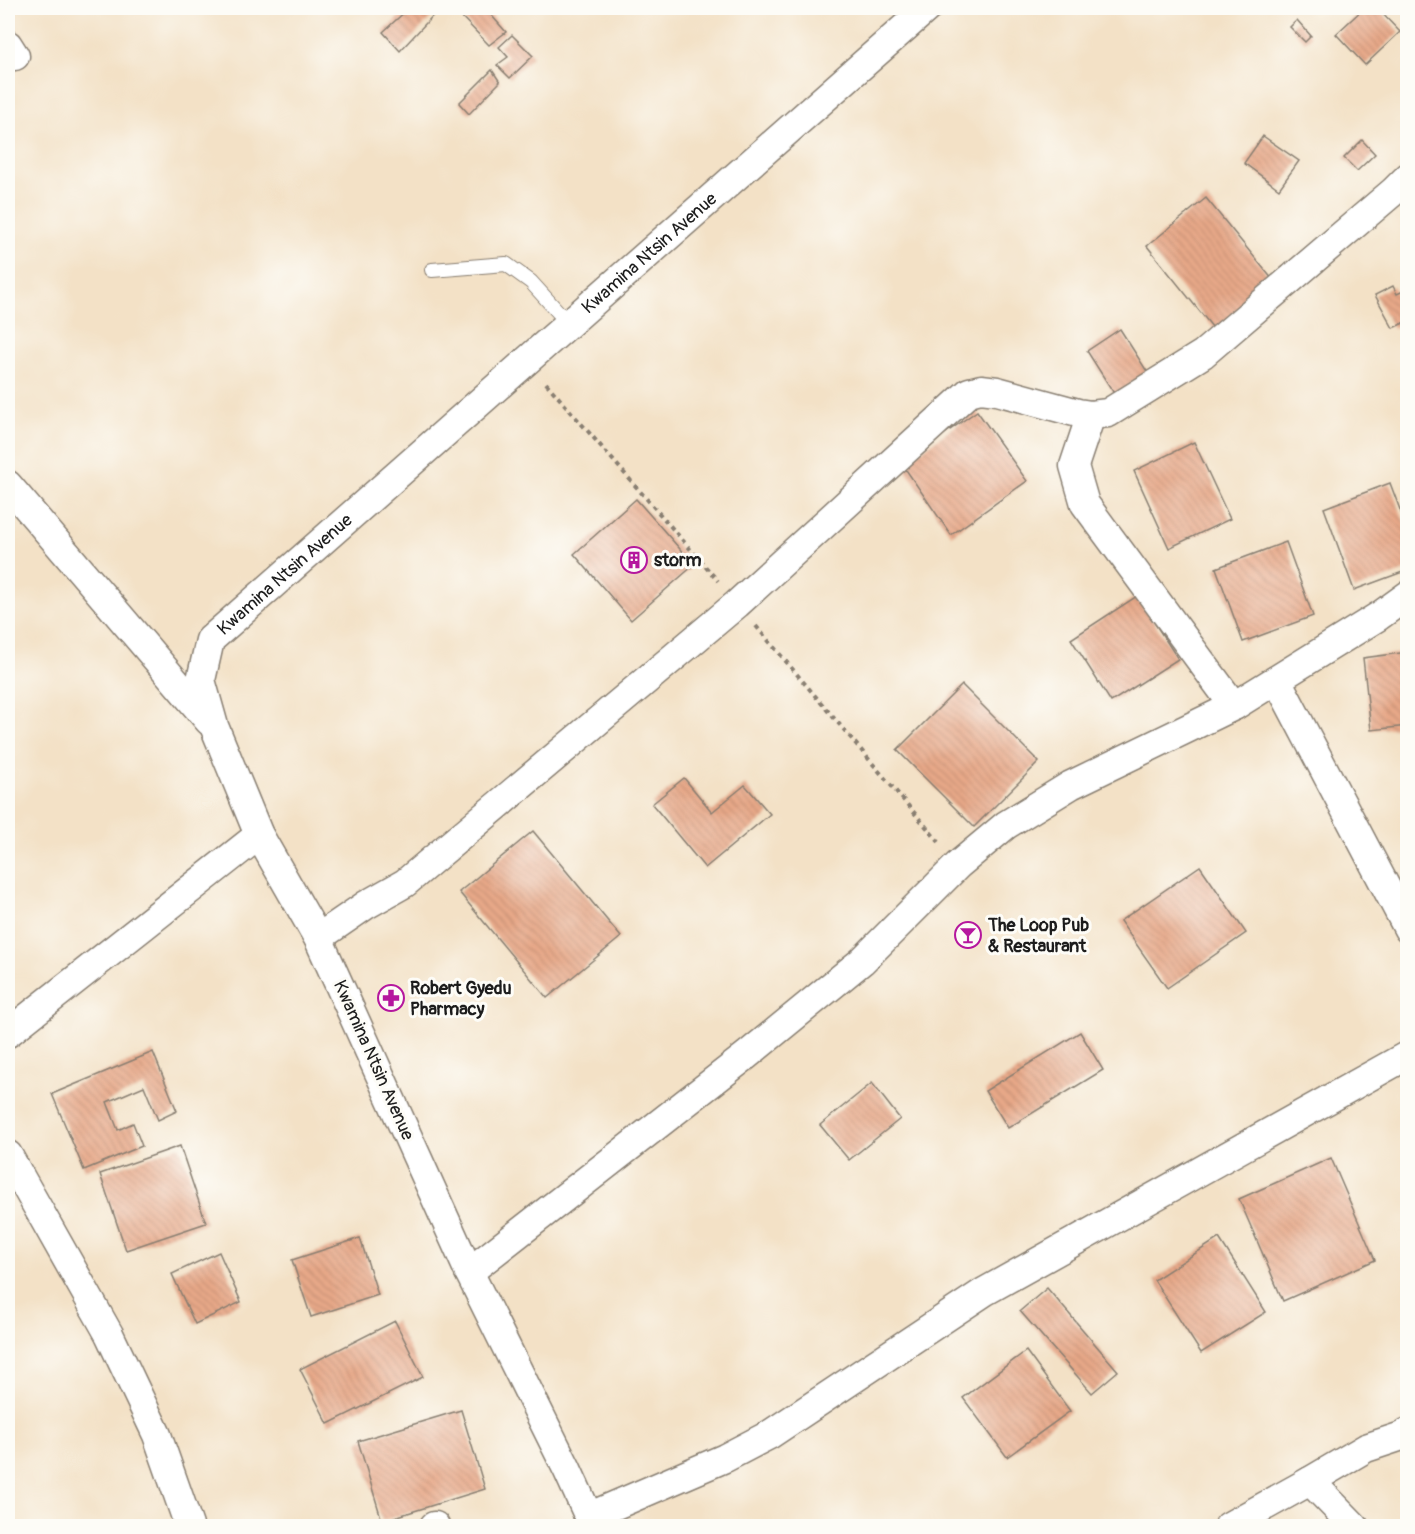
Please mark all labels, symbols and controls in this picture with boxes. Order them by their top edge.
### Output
street label: Kwamina Ntsin Avenue [577,187,722,319]
street label: Kwamina Ntsin Avenue [212,509,357,640]
building icon: storm [619,545,649,575]
place label: storm [654,549,701,572]
place label: The Loop Pub & Restaurant [987,914,1089,958]
bar icon: The Loop Pub & Restaurant [953,920,983,950]
street label: Kwamina Ntsin Avenue [328,977,419,1144]
place label: Robert Gyedu Pharmacy [410,977,512,1021]
pharmacy icon: Robert Gyedu Pharmacy [376,983,406,1013]

